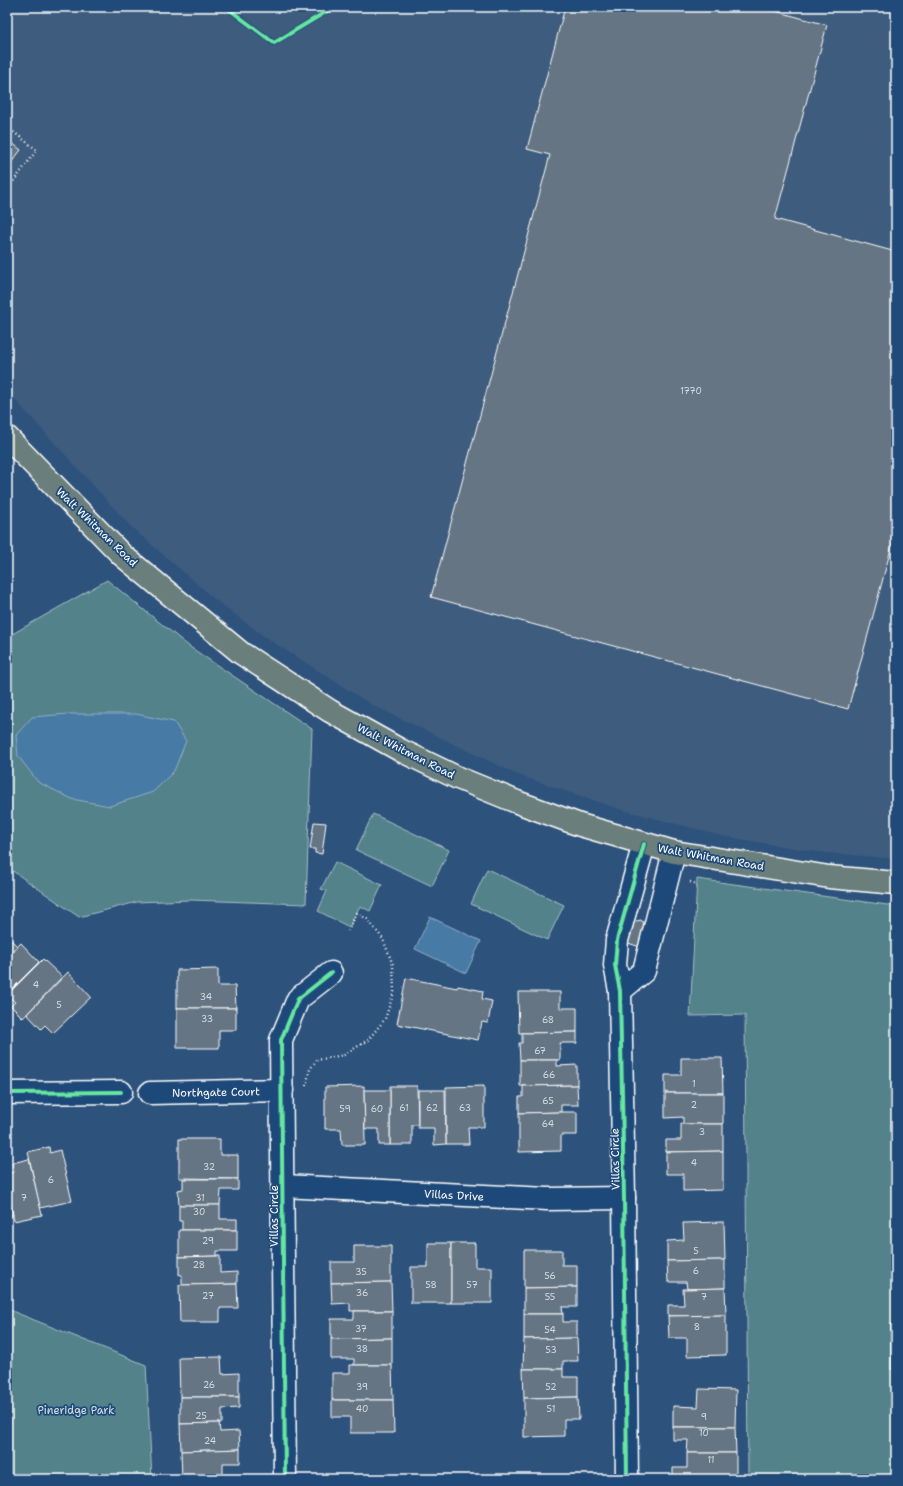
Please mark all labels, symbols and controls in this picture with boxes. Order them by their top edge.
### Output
house number: 1770 [680,385,702,397]
street label: Walt Whitman Road [53,485,141,570]
street label: Walt Whitman Road [354,720,457,783]
street label: Walt Whitman Road [657,841,765,874]
house number: 4 [33,979,39,991]
house number: 34 [200,991,212,1003]
house number: 5 [56,999,62,1011]
house number: 33 [201,1013,213,1025]
house number: 68 [542,1014,554,1026]
house number: 67 [534,1045,546,1057]
house number: 66 [543,1069,555,1081]
house number: 1 [692,1078,696,1090]
street label: Northgate Court [172,1084,260,1101]
house number: 65 [542,1095,554,1107]
house number: 2 [691,1099,697,1111]
house number: 61 [399,1102,409,1114]
house number: 62 [426,1102,438,1114]
house number: 63 [459,1102,471,1114]
house number: 59 [339,1103,351,1115]
house number: 60 [371,1103,383,1115]
house number: 64 [542,1118,554,1130]
house number: 3 [699,1126,705,1138]
street label: Villas Circle [607,1128,624,1190]
house number: 4 [691,1157,697,1169]
house number: 32 [203,1161,215,1173]
house number: 6 [48,1174,54,1186]
street label: Villas Circle [267,1185,282,1247]
street label: Villas Drive [424,1186,484,1205]
house number: 7 [21,1192,27,1204]
house number: 31 [195,1192,205,1204]
house number: 30 [193,1206,205,1218]
house number: 29 [202,1235,214,1247]
house number: 5 [693,1245,699,1257]
house number: 28 [193,1259,205,1271]
house number: 6 [693,1265,699,1277]
house number: 35 [355,1266,367,1278]
house number: 56 [544,1270,556,1282]
house number: 58 [425,1279,437,1291]
house number: 57 [466,1279,478,1291]
house number: 36 [356,1287,368,1299]
house number: 27 [202,1290,214,1302]
house number: 55 [545,1291,555,1303]
house number: 7 [701,1291,707,1303]
house number: 8 [694,1321,700,1333]
house number: 37 [355,1323,367,1335]
house number: 54 [544,1324,556,1336]
house number: 38 [356,1343,368,1355]
house number: 53 [545,1344,557,1356]
house number: 26 [203,1379,215,1391]
house number: 39 [356,1381,368,1393]
house number: 52 [545,1381,557,1393]
park label: Pineridge Park [38,1403,114,1418]
house number: 40 [356,1403,368,1415]
house number: 51 [547,1403,555,1415]
house number: 25 [195,1410,207,1422]
house number: 9 [701,1411,707,1423]
house number: 10 [699,1427,709,1439]
house number: 24 [204,1435,216,1447]
house number: 11 [707,1454,715,1466]

